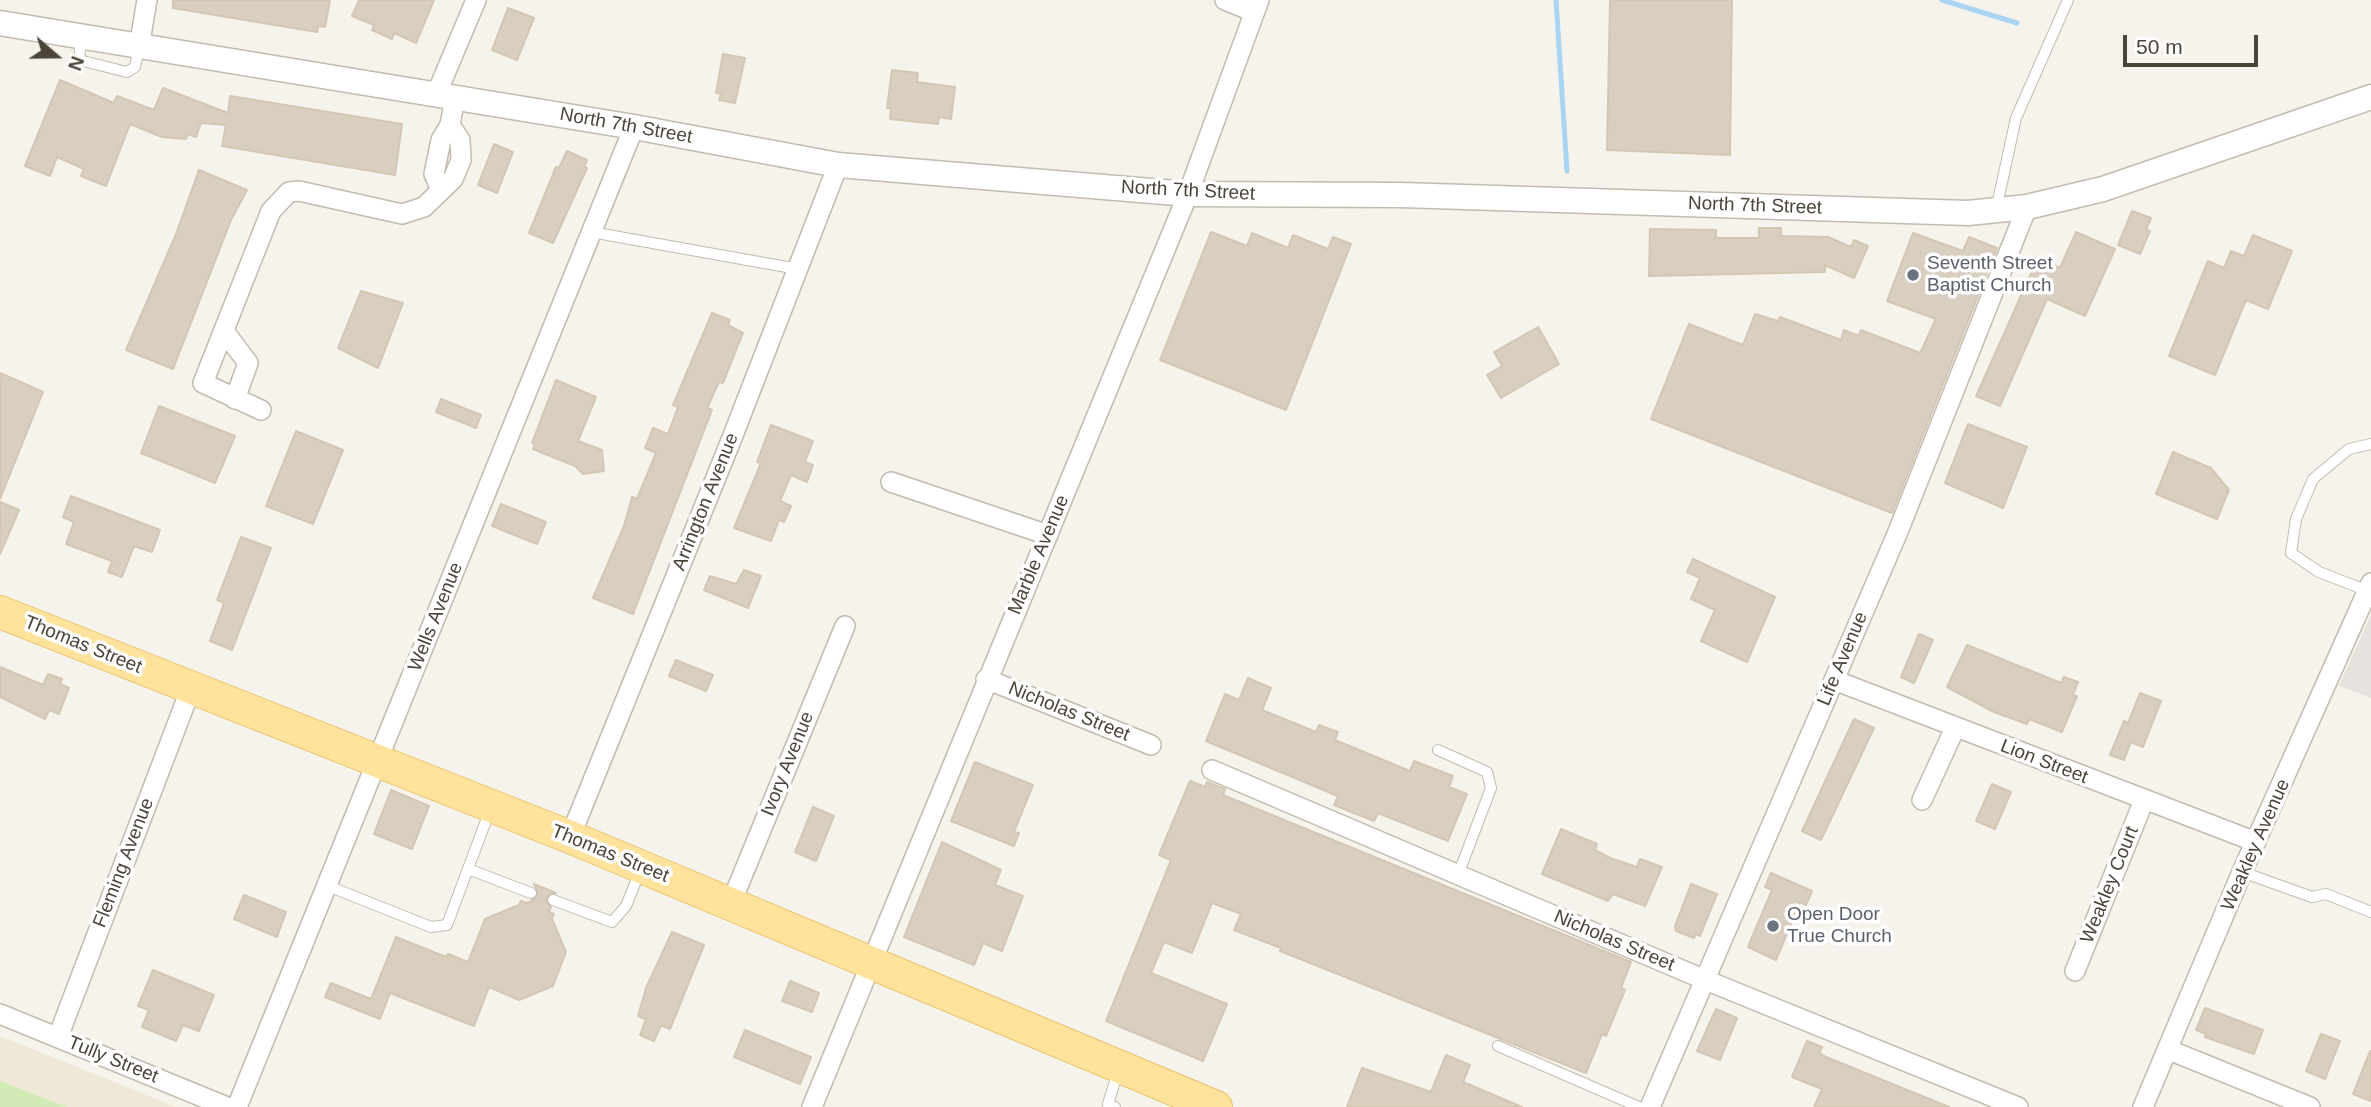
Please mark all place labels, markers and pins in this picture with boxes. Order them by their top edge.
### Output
place label: Seventh Street Baptist Church [1927,253,2053,297]
marker: Seventh Street Baptist Church [1905,267,1921,283]
place label: Open Door True Church [1787,904,1892,948]
marker: Open Door True Church [1765,918,1781,934]

